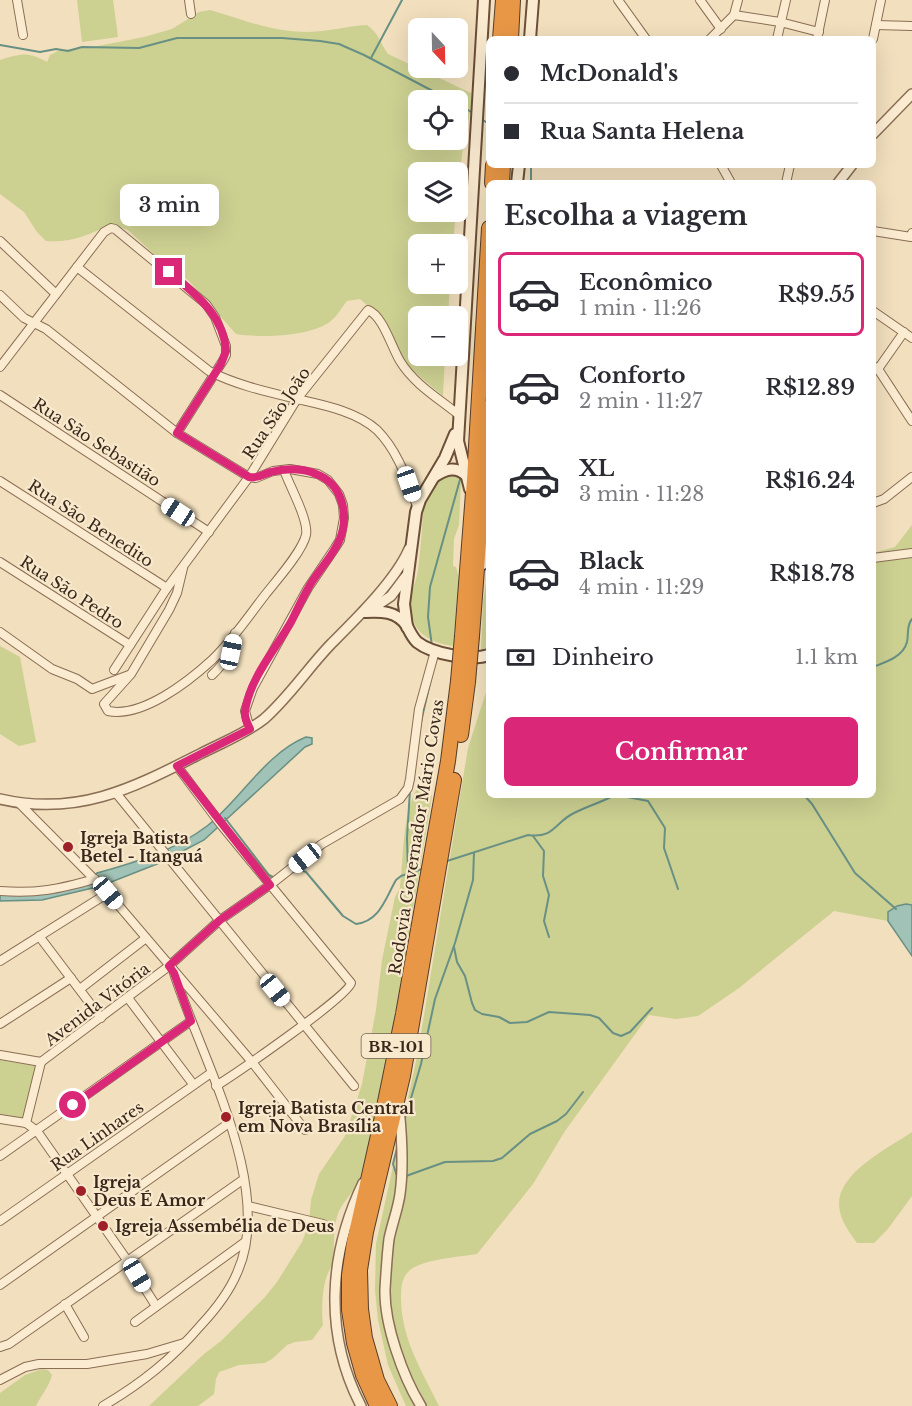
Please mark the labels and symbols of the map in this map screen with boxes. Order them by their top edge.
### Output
north arrow [408,18,468,78]
callout: 3 min [120,185,219,227]
route end [155,258,182,285]
street label: Rua São João [238,363,314,463]
street label: Rua São Sebastião [30,393,164,491]
car [395,464,423,504]
street label: Rua São Benedito [25,475,157,571]
car [158,495,198,529]
street label: Rua São Pedro [17,551,127,633]
car [218,633,244,671]
street label: Rodovia Governador Mário Covas [384,698,448,976]
place label: Igreja Batista Betel - Itanguá [80,828,203,866]
marker: Igreja Batista Betel - Itanguá [61,840,75,854]
car [285,840,325,876]
car [90,873,126,913]
street label: Avenida Vitória [40,958,154,1051]
car [257,970,293,1010]
road number: BR-101 [362,1034,430,1058]
route start [59,1091,86,1118]
street label: Rua Linhares [47,1097,147,1175]
place label: Igreja Batista Central em Nova Brasília [238,1098,415,1136]
marker: Igreja Batista Central em Nova Brasília [219,1110,233,1124]
place label: Igreja Deus É Amor [93,1172,205,1210]
marker: Igreja Deus É Amor [74,1184,88,1198]
place label: Igreja Assembélia de Deus [115,1216,334,1236]
marker: Igreja Assembélia de Deus [96,1219,110,1233]
car [120,1255,154,1295]

